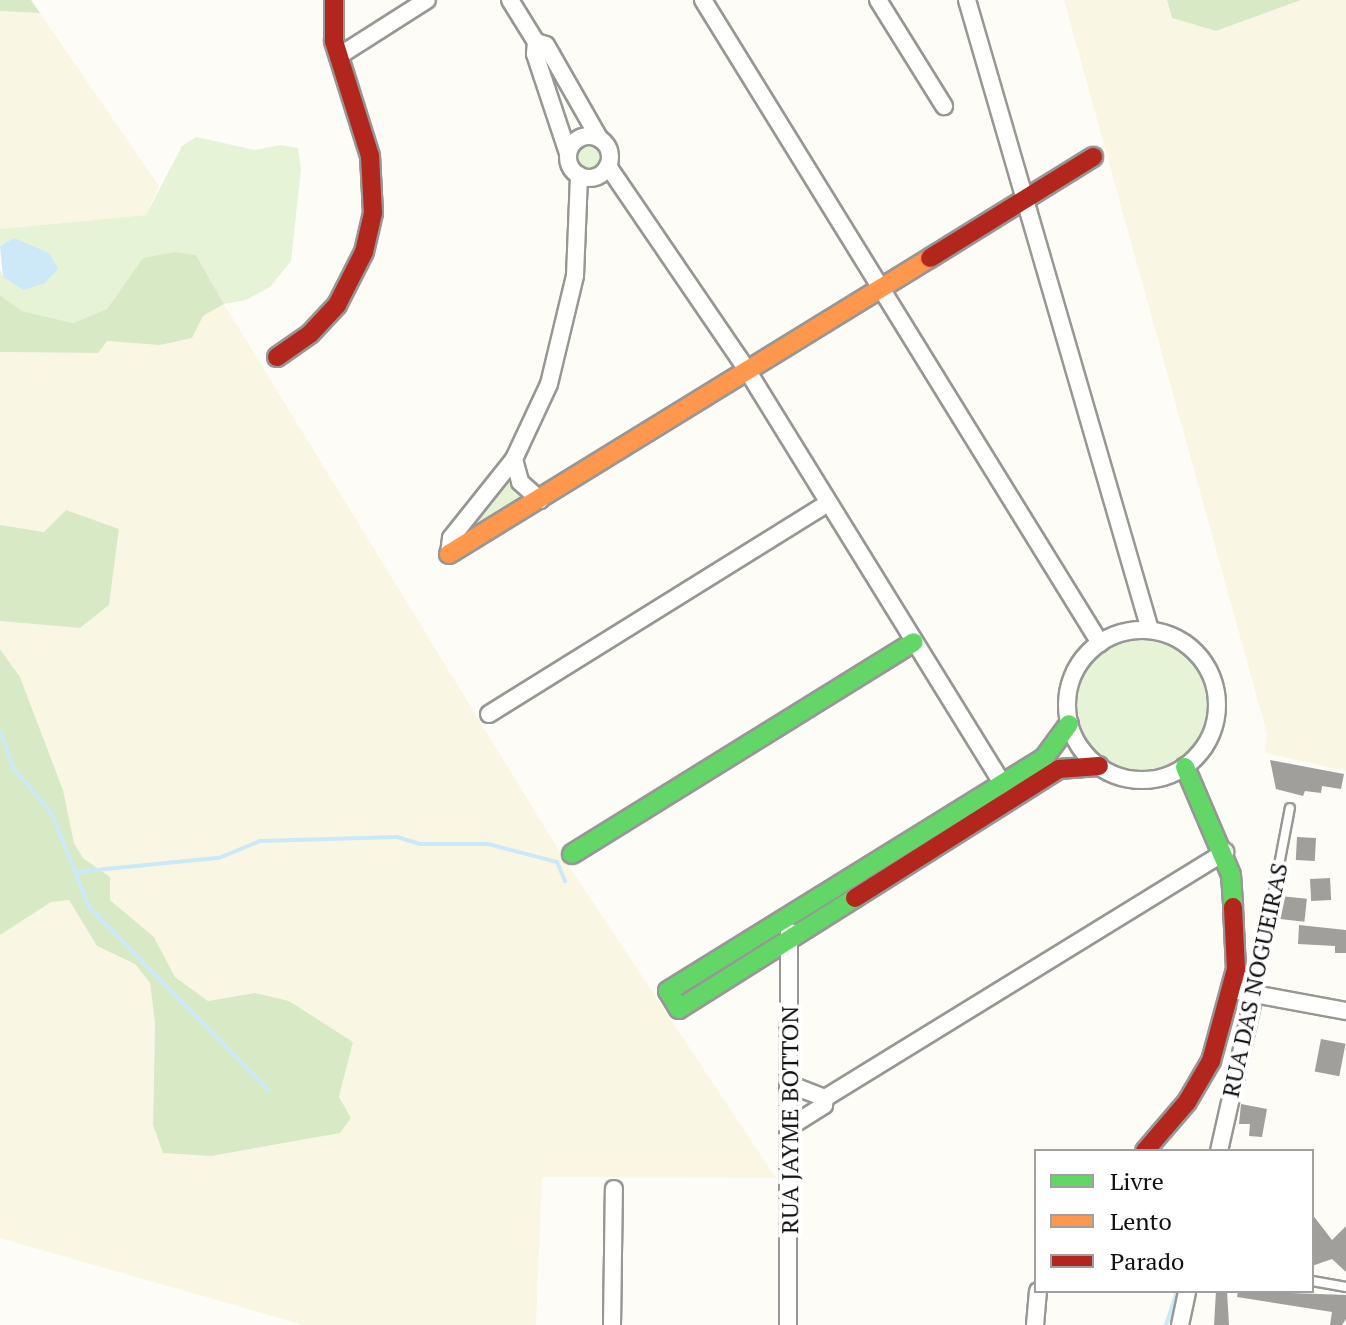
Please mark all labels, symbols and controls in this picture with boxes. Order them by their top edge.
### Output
street label: RUA DAS NOGUEIRAS [1216,860,1294,1100]
street label: RUA JAYME BOTTON [776,1006,804,1234]
legend [1034,1149,1314,1293]
text: Livre [1110,1165,1164,1197]
text: Lento [1110,1205,1172,1237]
text: Parado [1110,1245,1184,1277]

